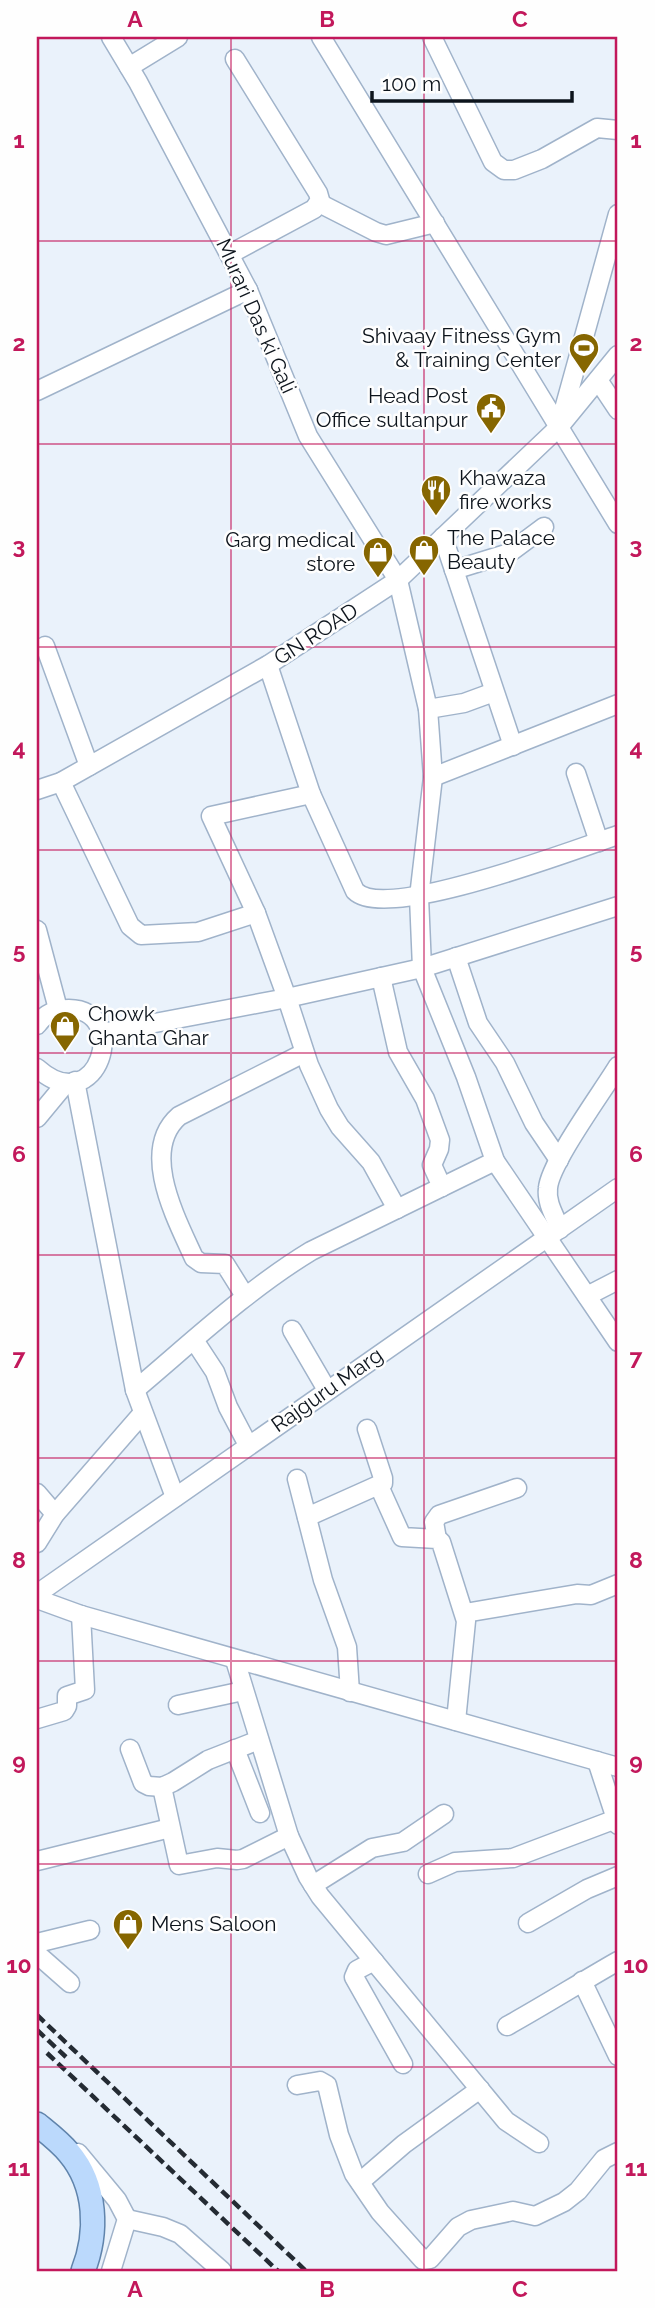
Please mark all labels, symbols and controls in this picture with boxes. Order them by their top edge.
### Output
text: A [127,5,143,32]
text: B [319,5,335,32]
text: C [512,5,528,32]
scale bar [372,60,571,104]
text: 100 m [382,71,441,96]
text: 1 [13,126,25,153]
text: 1 [630,126,642,153]
street label: Murari Das ki Gali [211,235,302,397]
place label: Shivaay Fitness Gym & Training Center [362,323,562,372]
text: 2 [13,329,25,356]
text: 2 [630,329,642,356]
sports icon: Shivaay Fitness Gym & Training Center [567,331,601,375]
place label: Head Post Office sultanpur [316,383,469,432]
public building icon: Head Post Office sultanpur [474,391,508,435]
place label: Khawaza fire works [459,465,552,514]
restaurant icon: Khawaza fire works [419,473,453,517]
place label: The Palace Beauty [447,525,555,574]
place label: Garg medical store [225,527,355,576]
text: 3 [13,532,25,559]
text: 3 [630,532,642,559]
shop icon: The Palace Beauty [407,533,441,577]
shop icon: Garg medical store [361,535,395,579]
street label: GN ROAD [269,597,362,670]
text: 4 [12,734,26,761]
text: 4 [629,734,643,761]
text: 5 [13,937,26,964]
text: 5 [630,937,643,964]
place label: Chowk Ghanta Ghar [88,1001,209,1050]
shop icon: Chowk Ghanta Ghar [48,1009,82,1053]
text: 6 [12,1140,26,1167]
text: 6 [629,1140,643,1167]
street label: Rajguru Marg [266,1342,387,1437]
text: 7 [13,1343,26,1370]
text: 7 [630,1343,643,1370]
text: 8 [12,1546,26,1573]
text: 8 [629,1546,643,1573]
text: 9 [12,1748,26,1775]
text: 9 [629,1748,643,1775]
shop icon: Mens Saloon [111,1907,145,1951]
place label: Mens Saloon [151,1911,276,1936]
text: 10 [6,1951,32,1978]
text: 10 [623,1951,649,1978]
text: 11 [8,2154,30,2181]
text: 11 [625,2154,647,2181]
text: A [127,2275,143,2302]
text: B [319,2275,335,2302]
text: C [512,2275,528,2302]

